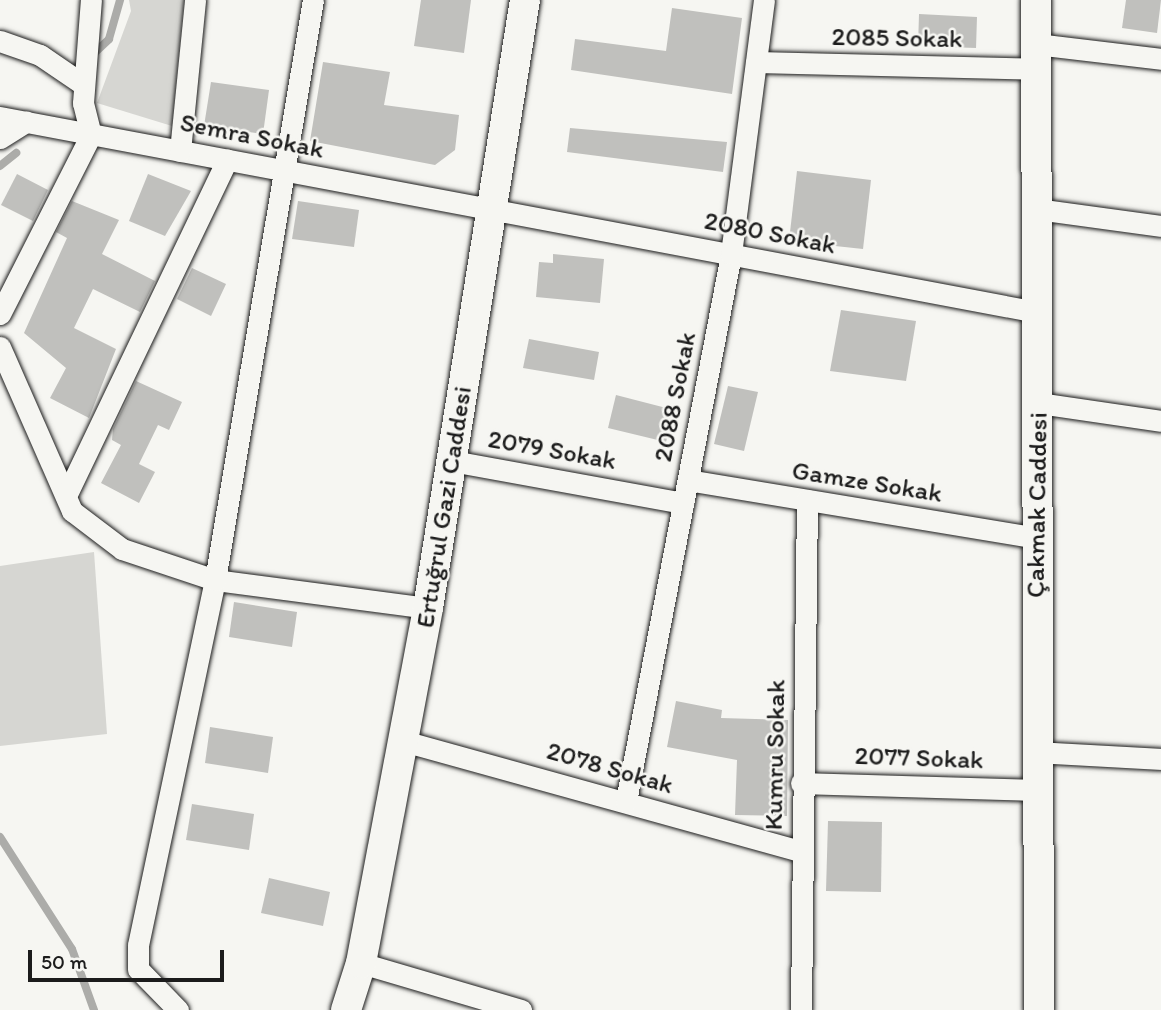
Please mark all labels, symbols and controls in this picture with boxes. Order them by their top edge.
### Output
street label: 2085 Sokak [831,21,963,55]
street label: Semra Sokak [178,107,326,165]
street label: 2080 Sokak [702,205,838,261]
street label: 2088 Sokak [647,330,703,464]
street label: Ertuğrul Gazi Caddesi [409,384,479,630]
street label: Çakmak Caddesi [1020,412,1054,598]
street label: 2079 Sokak [486,423,618,477]
street label: Gamze Sokak [790,455,944,509]
street label: Kumru Sokak [758,680,792,830]
street label: 2078 Sokak [543,735,677,801]
street label: 2077 Sokak [854,740,984,776]
scale bar [32,936,228,980]
text: 50 m [41,949,87,974]

